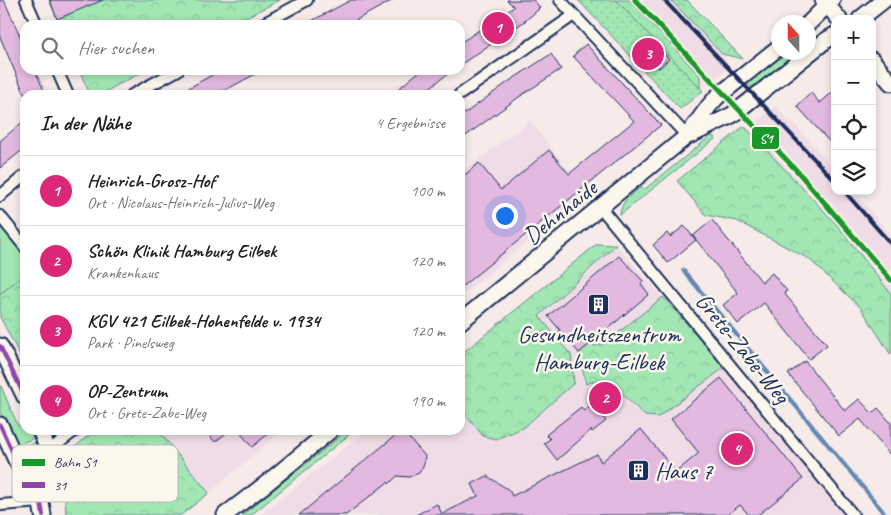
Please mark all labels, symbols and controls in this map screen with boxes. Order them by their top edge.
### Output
pin: 1 [482,9,514,47]
north arrow [771,15,816,60]
map controls [831,15,876,195]
button: + [831,15,876,60]
search box [20,20,465,75]
icon: search [38,34,66,62]
pin: 3 [632,35,664,73]
text: Hier suchen [78,36,154,60]
button: − [831,60,876,105]
button: locate [831,105,876,150]
text: In der Nähe [40,110,130,136]
text: 4 Ergebnisse [376,113,445,133]
line badge: S1 [751,126,780,150]
text: S1 [759,130,774,147]
button: layers [831,150,876,195]
text: Heinrich-Grosz-Hof [87,169,215,193]
street label: Dehnhaide [517,172,605,251]
text: 1 [52,181,60,201]
text: 100 m [411,181,445,201]
text: Ort · Nicolaus-Heinrich-Julius-Weg [87,193,274,213]
your location [492,203,518,229]
text: Schön Klinik Hamburg Eilbek [87,239,276,263]
text: 2 [52,251,60,271]
text: 120 m [411,251,445,271]
text: Krankenhaus [87,263,158,283]
street label: Grete-Zabe-Weg [689,286,798,411]
building icon: Gesundheitszentrum Hamburg-Eilbek [587,293,611,317]
text: KGV 421 Eilbek-Hohenfelde v. 1934 [87,309,320,333]
place label: Gesundheitszentrum Hamburg-Eilbek [518,319,682,377]
text: 3 [52,321,60,341]
text: 120 m [411,321,445,341]
text: Park · Pinelsweg [87,333,173,353]
text: OP-Zentrum [87,379,167,403]
pin: 2 [589,379,621,417]
text: 4 [52,391,60,411]
text: 190 m [411,391,445,411]
text: Ort · Grete-Zabe-Weg [87,403,206,423]
pin: 4 [721,430,753,468]
legend [12,445,178,502]
text: Bahn S1 [54,454,97,471]
place label: Haus 7 [655,456,714,486]
building icon: Haus 7 [627,459,651,483]
text: 31 [54,477,67,494]

